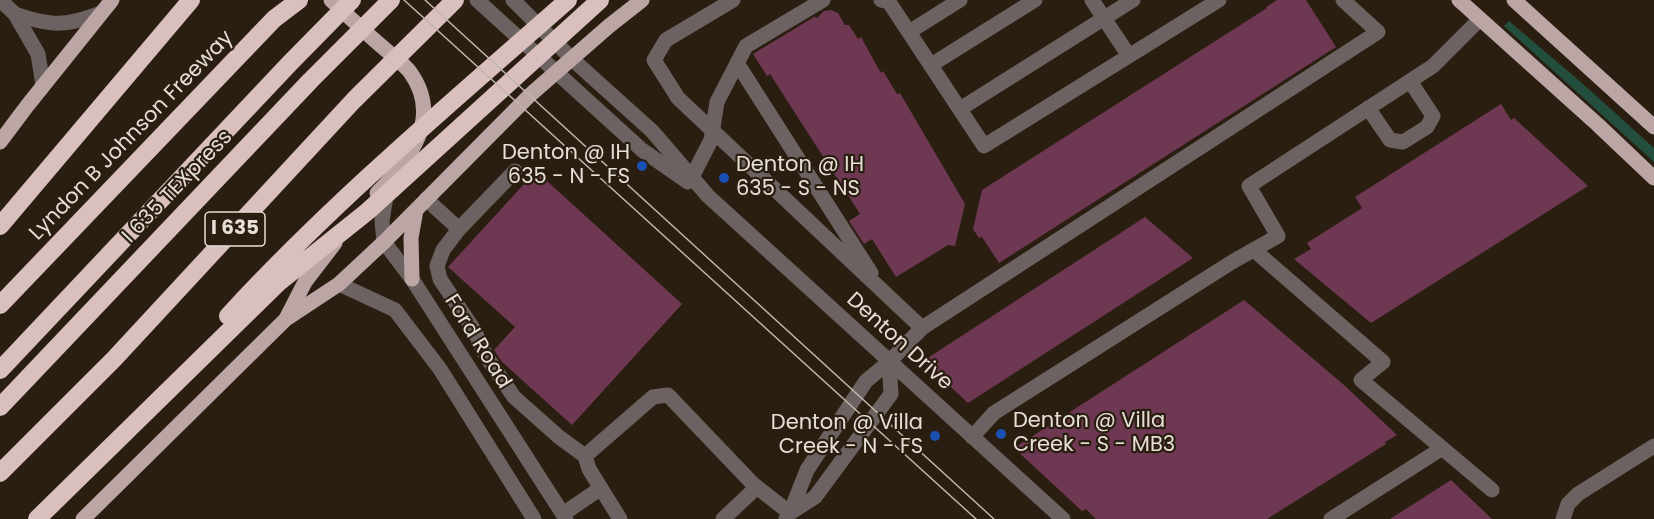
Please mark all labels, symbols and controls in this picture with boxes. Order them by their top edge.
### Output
street label: Lyndon B Johnson Freeway [25,26,239,246]
street label: I 635 TEXpress [118,125,238,249]
place label: Denton @ IH 635 - N - FS [502,141,630,191]
place label: Denton @ IH 635 - S - NS [736,153,864,203]
marker: Denton @ IH 635 - N - FS [635,159,649,173]
marker: Denton @ IH 635 - S - NS [717,171,731,185]
road number: I 635 [205,212,265,246]
street label: Denton Drive [841,288,957,396]
street label: Ford Road [438,290,516,394]
place label: Denton @ Villa Creek - S - MB3 [1013,409,1175,459]
place label: Denton @ Villa Creek - N - FS [771,411,923,461]
marker: Denton @ Villa Creek - S - MB3 [994,427,1008,441]
marker: Denton @ Villa Creek - N - FS [928,429,942,443]

